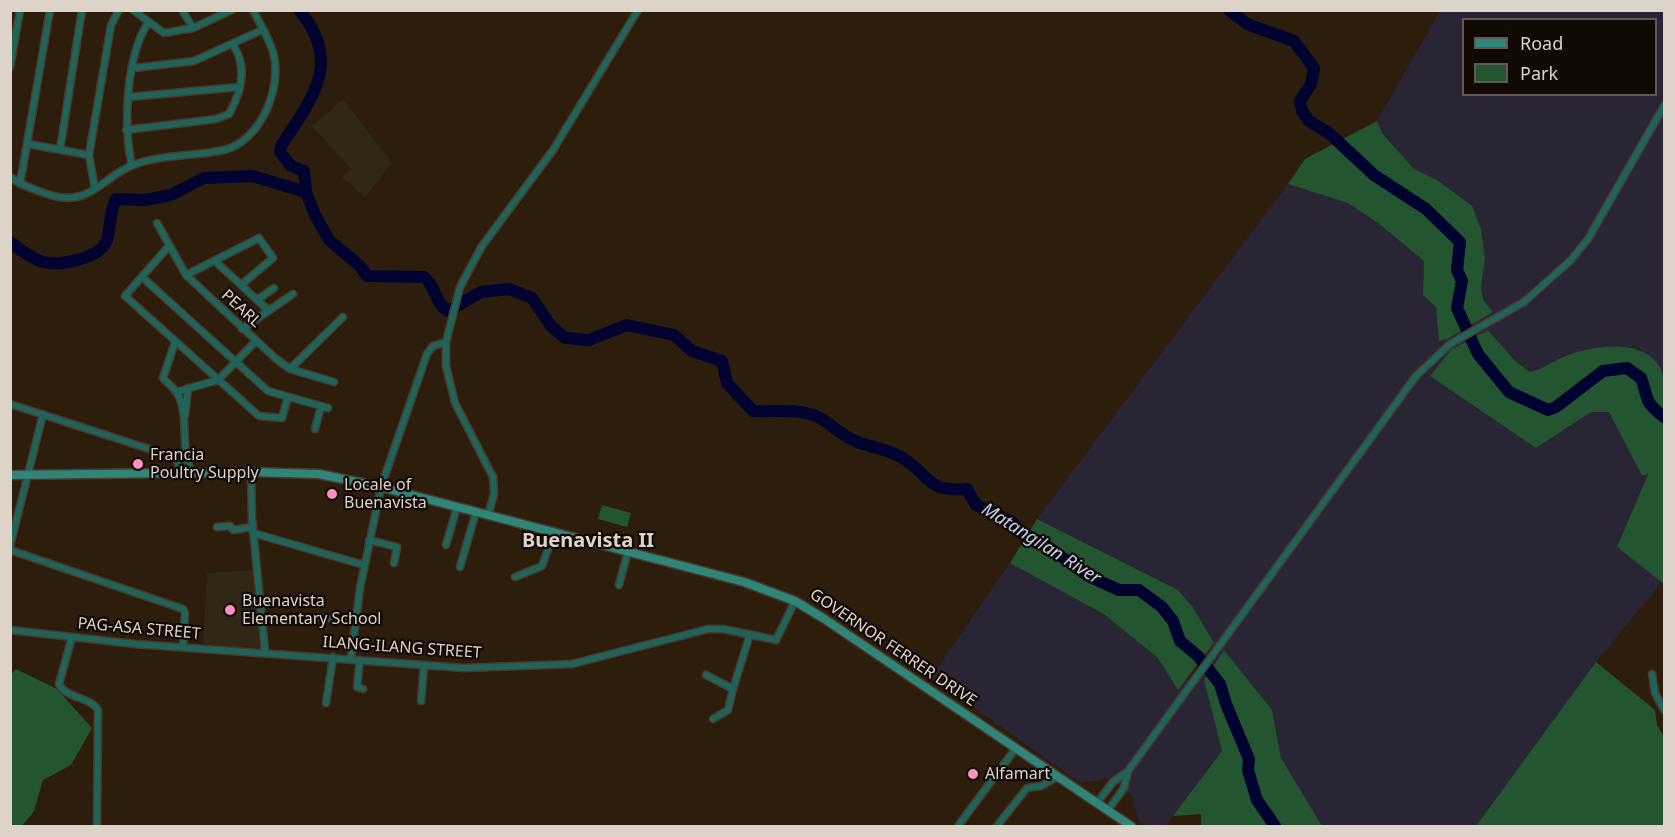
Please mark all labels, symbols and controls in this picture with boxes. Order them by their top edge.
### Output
legend [1462,18,1657,96]
text: Road [1520,31,1563,55]
text: Park [1520,61,1558,85]
street label: PEARL [217,286,265,332]
place label: Francia Poultry Supply [150,445,259,483]
marker: Francia Poultry Supply [131,457,145,471]
place label: Locale of Buenavista [344,475,427,513]
marker: Locale of Buenavista [325,487,339,501]
water label: Matangilan River [977,499,1105,589]
district label: Buenavista II [522,529,654,553]
street label: GOVERNOR FERRER DRIVE [806,585,980,711]
place label: Buenavista Elementary School [242,591,381,629]
marker: Buenavista Elementary School [223,603,237,617]
street label: PAG-ASA STREET [77,614,201,644]
street label: ILANG-ILANG STREET [322,633,482,663]
place label: Alfamart [985,764,1050,784]
marker: Alfamart [966,767,980,781]

